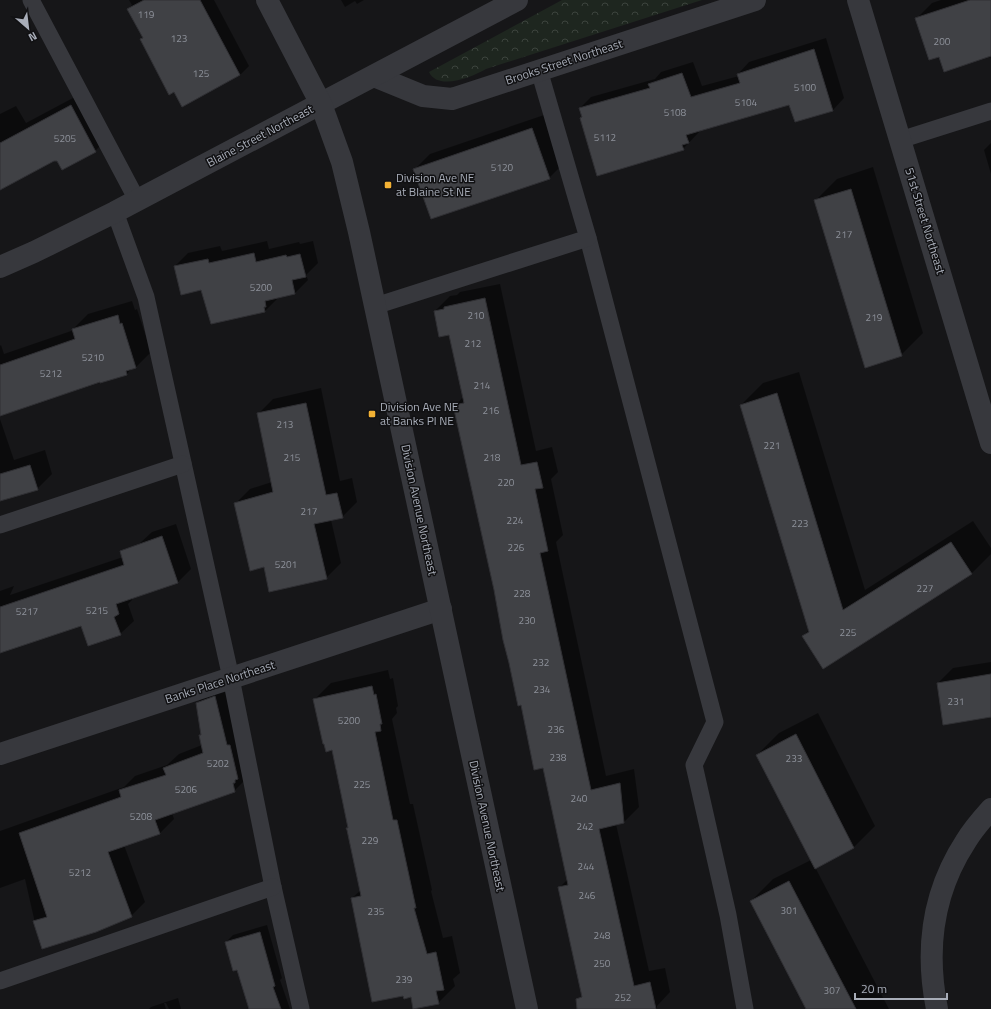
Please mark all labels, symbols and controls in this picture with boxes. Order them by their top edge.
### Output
house number: 119 [138,7,155,22]
north arrow [8,8,48,48]
text: N [26,28,40,46]
house number: 123 [171,31,187,46]
street label: Brooks Street Northeast [503,33,626,90]
house number: 200 [934,34,951,49]
house number: 125 [193,66,210,81]
house number: 5100 [794,80,817,95]
house number: 5104 [735,95,758,110]
street label: Blaine Street Northeast [203,99,317,172]
house number: 5108 [664,105,687,120]
house number: 5112 [594,130,616,145]
house number: 5205 [54,131,77,146]
house number: 5120 [491,160,514,175]
street label: 51st Street Northeast [900,165,951,277]
place label: Division Ave NE at Blaine St NE [396,168,475,201]
marker: Division Ave NE at Blaine St NE [383,180,393,190]
house number: 217 [836,227,852,242]
house number: 5200 [250,280,273,295]
house number: 210 [468,308,485,323]
house number: 219 [866,310,883,325]
house number: 212 [465,336,481,351]
house number: 5210 [82,350,105,365]
house number: 5212 [40,366,62,381]
house number: 214 [474,378,491,393]
place label: Division Ave NE at Banks Pl NE [380,397,459,430]
house number: 216 [483,403,500,418]
marker: Division Ave NE at Banks Pl NE [367,409,377,419]
house number: 213 [277,417,293,432]
house number: 221 [764,438,780,453]
street label: Division Avenue Northeast [396,443,443,578]
house number: 215 [284,450,301,465]
house number: 218 [484,450,501,465]
house number: 220 [498,475,515,490]
house number: 217 [301,504,317,519]
house number: 224 [507,513,524,528]
house number: 223 [792,516,808,531]
house number: 226 [508,540,525,555]
house number: 5201 [275,557,297,572]
house number: 227 [917,581,933,596]
house number: 228 [514,586,531,601]
house number: 5215 [86,603,109,618]
house number: 5217 [16,604,38,619]
house number: 230 [519,613,536,628]
house number: 225 [840,625,857,640]
street label: Banks Place Northeast [162,655,278,708]
house number: 232 [533,655,549,670]
house number: 234 [534,682,551,697]
house number: 231 [948,694,964,709]
house number: 5200 [338,713,361,728]
house number: 236 [548,722,565,737]
house number: 238 [550,750,567,765]
house number: 233 [786,751,802,766]
house number: 5202 [207,756,229,771]
street label: Division Avenue Northeast [464,759,511,894]
house number: 225 [354,777,371,792]
house number: 5206 [175,782,198,797]
house number: 240 [571,791,588,806]
house number: 5208 [130,809,153,824]
house number: 242 [577,819,593,834]
house number: 229 [362,833,379,848]
house number: 244 [578,859,595,874]
house number: 5212 [69,865,91,880]
house number: 246 [579,888,596,903]
house number: 301 [781,903,797,918]
house number: 235 [368,904,385,919]
house number: 248 [594,928,611,943]
house number: 250 [594,956,611,971]
house number: 239 [396,972,413,987]
scale bar [855,975,947,1001]
text: 20 m [861,979,887,998]
house number: 307 [824,983,840,998]
house number: 252 [615,990,631,1005]

